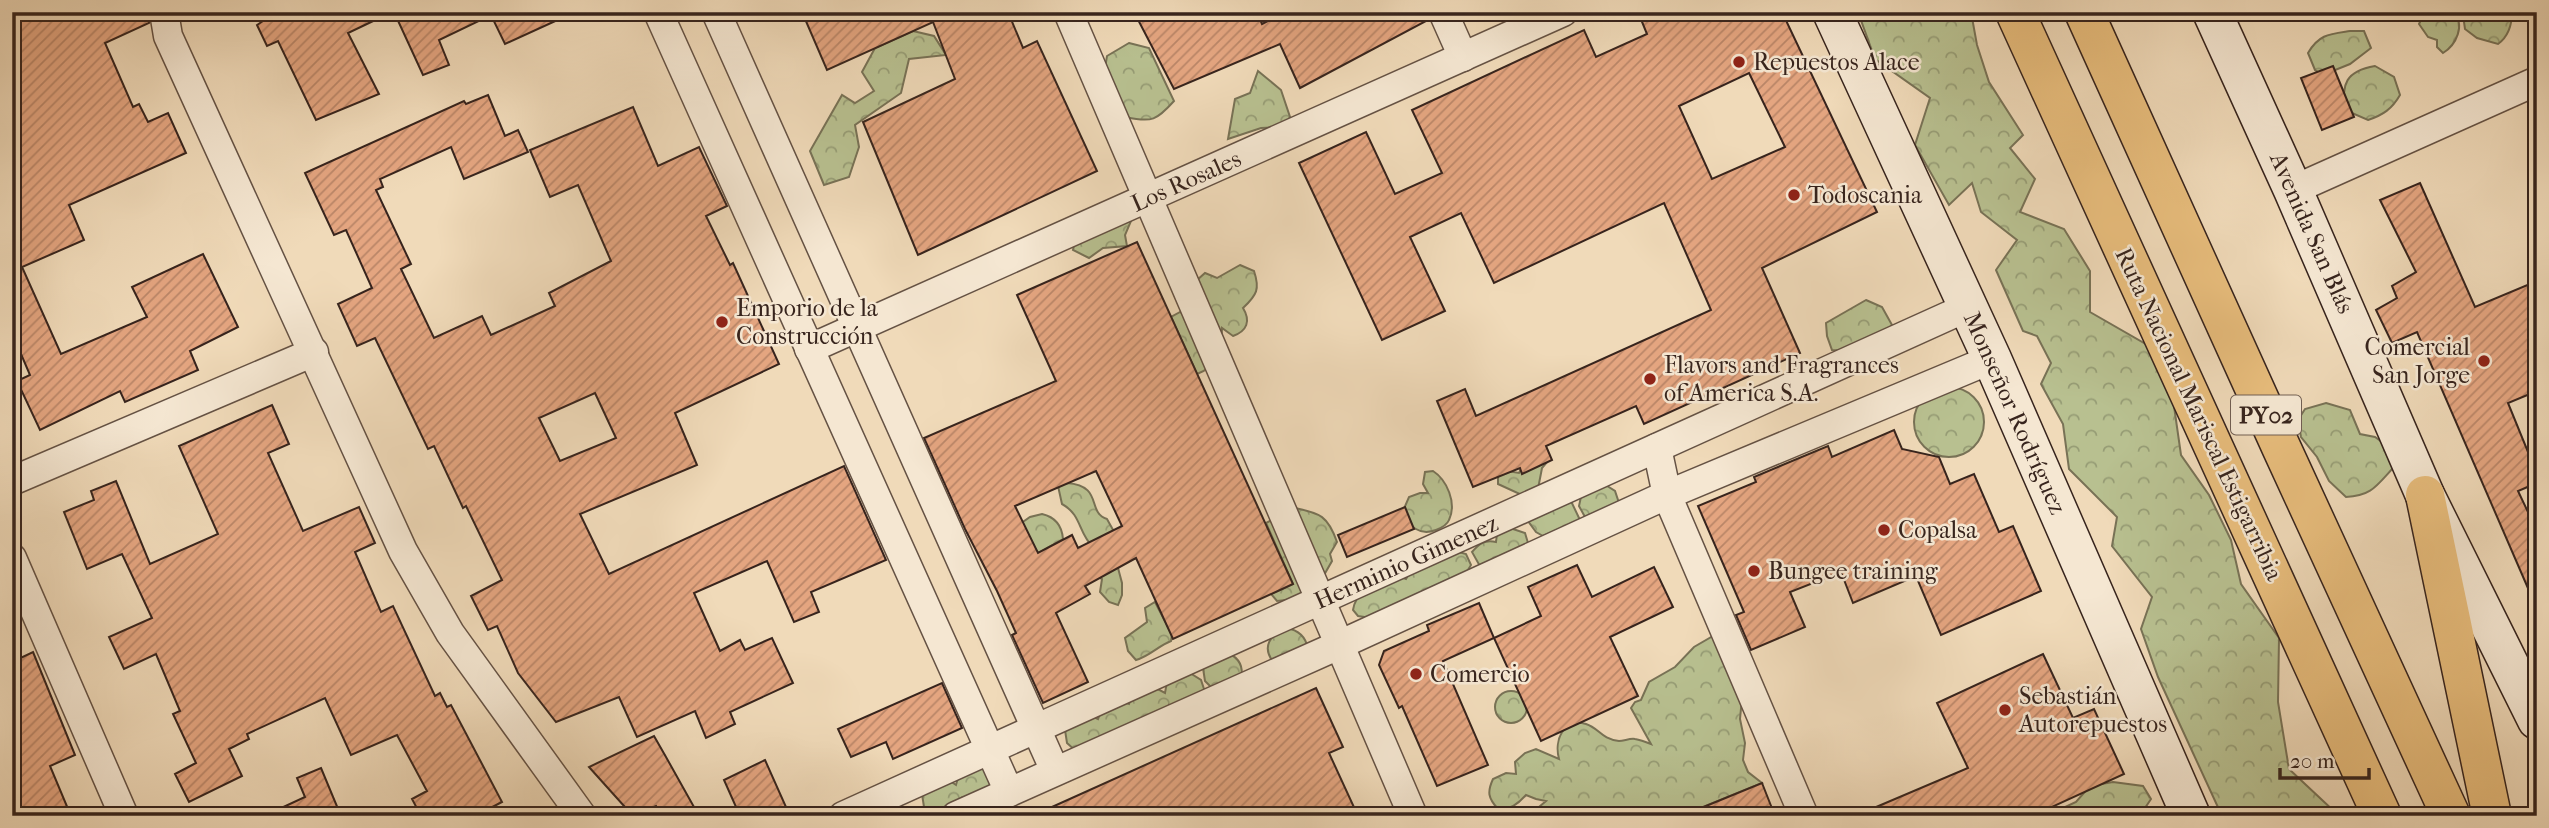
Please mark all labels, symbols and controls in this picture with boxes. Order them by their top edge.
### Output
place label: Repuestos Alace [1753,48,1920,76]
marker: Repuestos Alace [1731,54,1747,70]
street label: Los Rosales [1127,144,1245,218]
street label: Avenida San Blás [2264,147,2360,318]
place label: Todoscania [1808,181,1923,209]
marker: Todoscania [1786,187,1802,203]
street label: Ruta Nacional Mariscal Estigarribia [2109,243,2289,586]
place label: Emporio de la Construcción [736,294,879,350]
street label: Monseñor Rodríguez [1958,308,2072,519]
marker: Emporio de la Construcción [714,314,730,330]
place label: Comercial San Jorge [2365,333,2470,389]
place label: Flavors and Fragrances of America S.A. [1664,351,1899,407]
marker: Comercial San Jorge [2476,353,2492,369]
marker: Flavors and Fragrances of America S.A. [1642,371,1658,387]
road number: PY02 [2231,396,2301,434]
street label: Herminio Gimenez [1310,509,1503,615]
place label: Copalsa [1898,516,1978,544]
marker: Copalsa [1876,522,1892,538]
place label: Bungee training [1768,557,1939,585]
marker: Bungee training [1746,563,1762,579]
place label: Comercio [1430,660,1530,688]
marker: Comercio [1408,666,1424,682]
place label: Sebastián Autorepuestos [2018,682,2167,738]
marker: Sebastián Autorepuestos [1997,702,2013,718]
scale bar [2280,737,2369,781]
text: 20 m [2290,749,2335,773]

